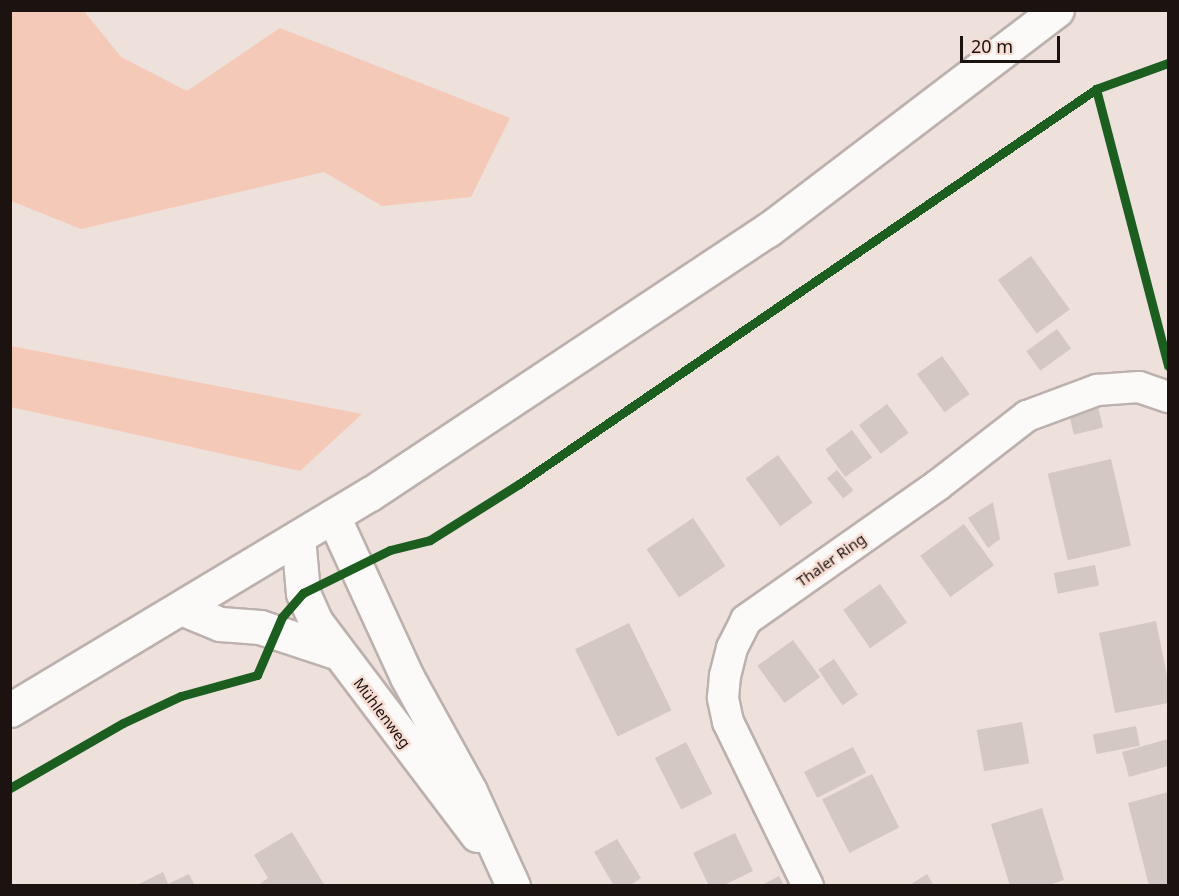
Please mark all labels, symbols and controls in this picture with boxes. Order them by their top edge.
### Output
scale bar [963,24,1064,62]
text: 20 m [971,34,1013,58]
street label: Thaler Ring [793,530,869,590]
street label: Mühlenweg [350,674,414,752]

